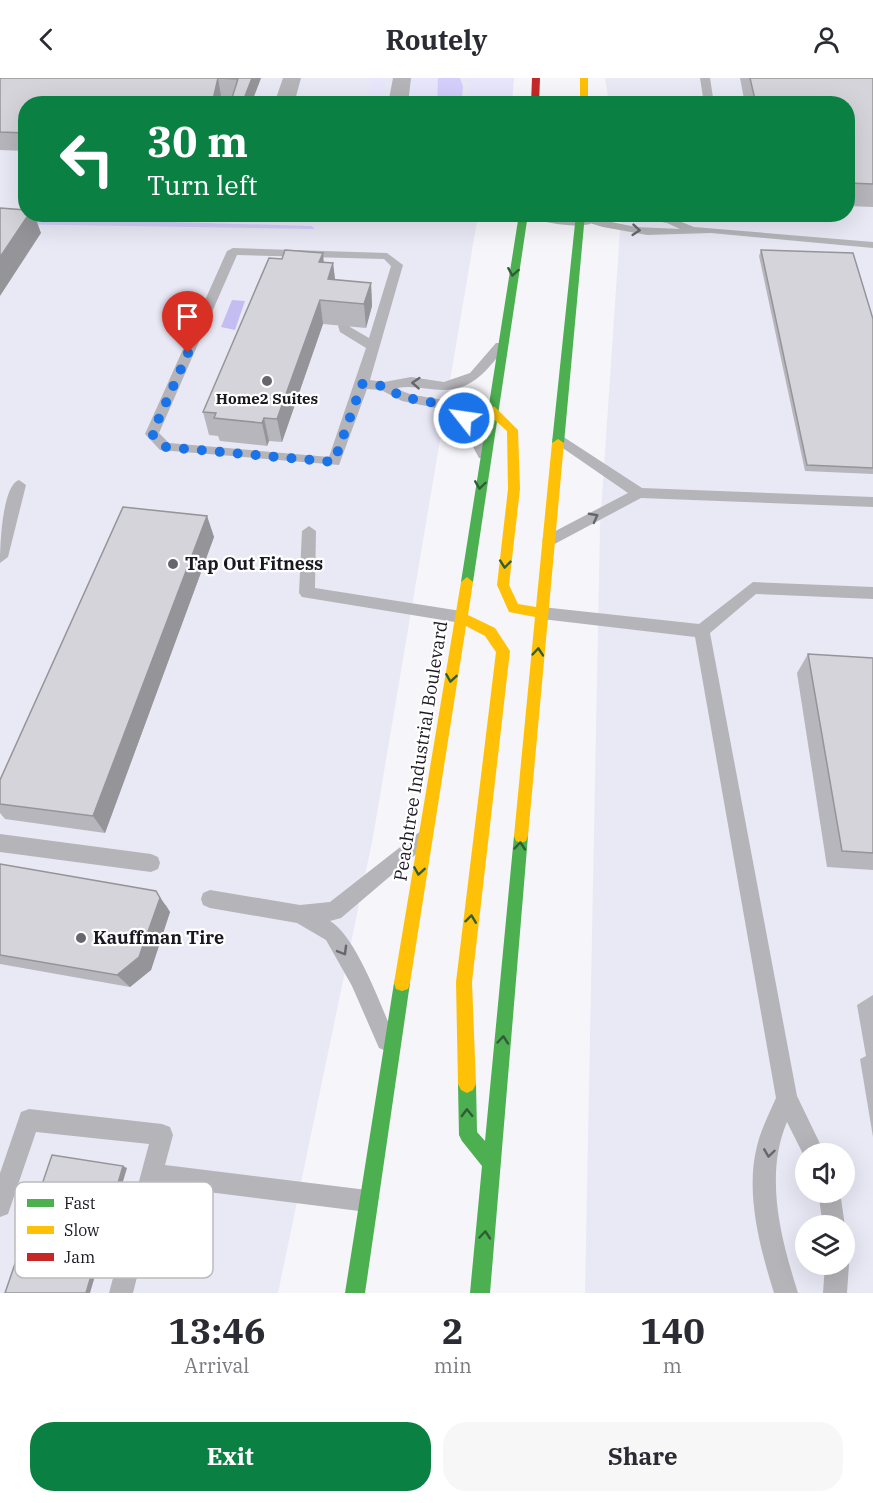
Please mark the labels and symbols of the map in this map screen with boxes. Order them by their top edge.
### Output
one-way arrow [631,223,640,236]
one-way arrow [507,267,520,277]
pin [162,291,213,353]
marker: Home2 Suites [260,374,274,388]
one-way arrow [412,376,421,389]
position arrow [432,386,496,450]
place label: Home2 Suites [216,389,318,408]
one-way arrow [474,481,486,490]
one-way arrow [588,513,598,524]
place label: Tap Out Fitness [185,552,323,575]
marker: Tap Out Fitness [166,557,180,571]
one-way arrow [500,559,512,568]
street label: Peachtree Industrial Boulevard [389,619,452,883]
one-way arrow [531,648,544,657]
one-way arrow [445,673,458,683]
one-way arrow [513,842,526,851]
one-way arrow [414,866,426,875]
one-way arrow [464,914,477,923]
place label: Kauffman Tire [93,926,224,949]
marker: Kauffman Tire [74,931,88,945]
one-way arrow [336,945,347,955]
one-way arrow [496,1036,509,1045]
one-way arrow [461,1109,473,1118]
one-way arrow [763,1148,775,1158]
legend [15,1182,213,1278]
text: Fast [64,1193,96,1213]
text: Slow [64,1220,100,1240]
one-way arrow [479,1230,492,1239]
text: Jam [64,1247,95,1267]

